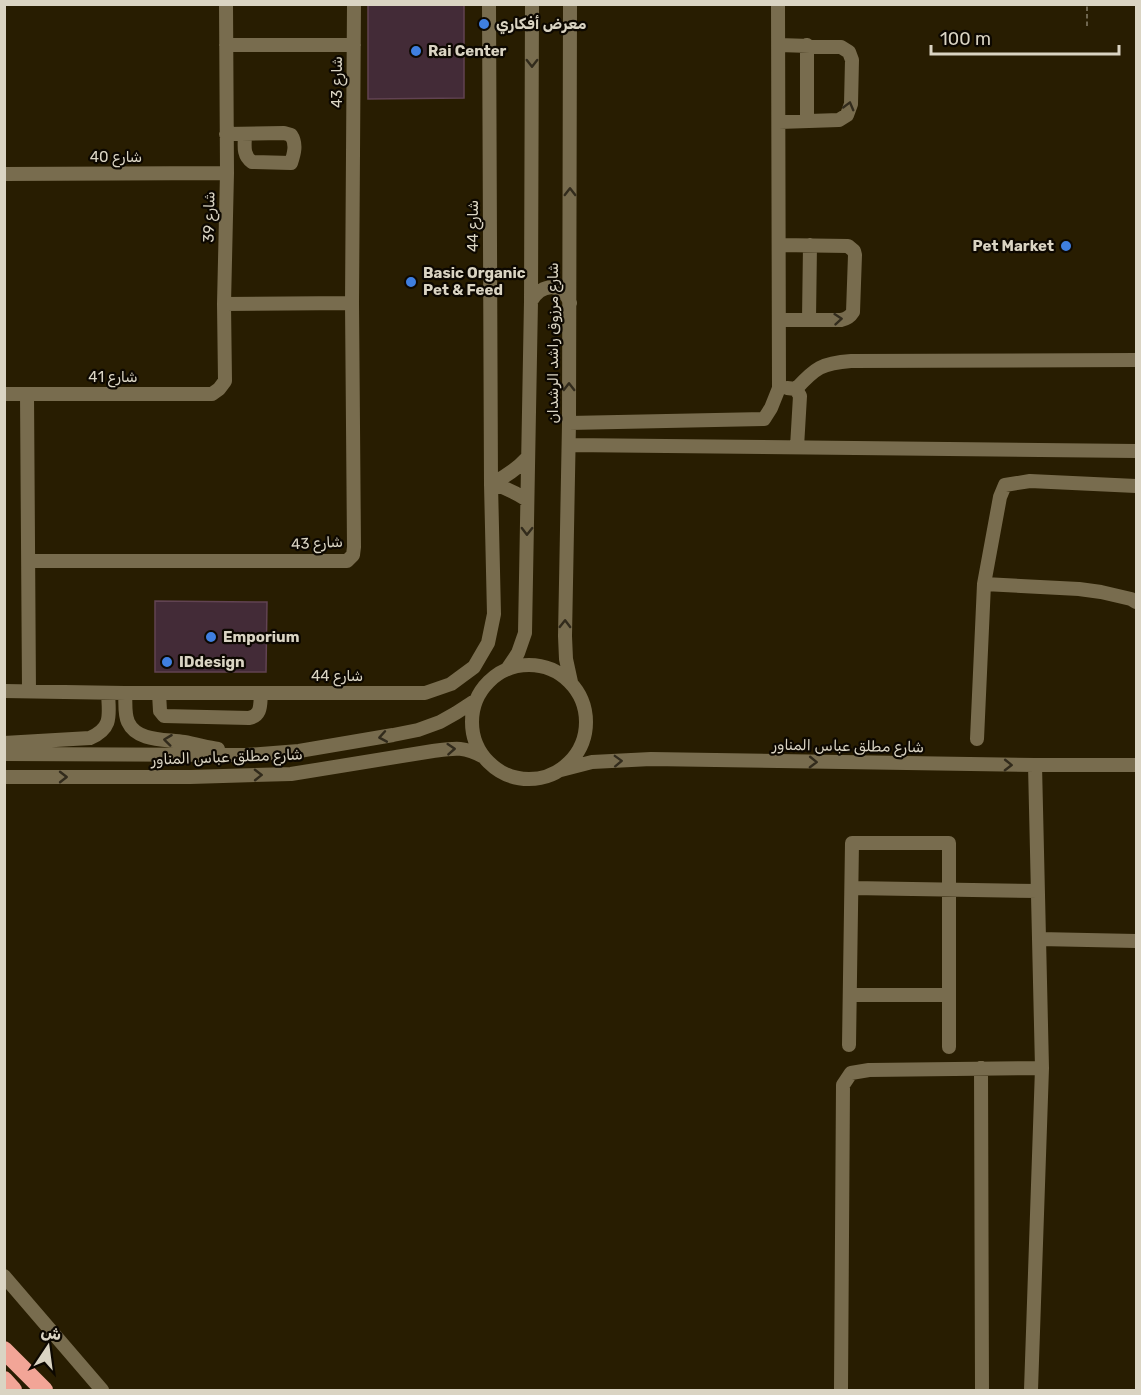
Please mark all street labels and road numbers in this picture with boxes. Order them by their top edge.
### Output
street label: شارع 43 [328,56,348,108]
street label: شارع 40 [90,148,142,168]
street label: شارع 39 [200,191,220,243]
street label: شارع 44 [464,200,484,252]
street label: شارع مرزوق راشد الرشدان [544,262,564,424]
street label: شارع 41 [88,368,138,388]
street label: شارع 43 [291,533,344,555]
street label: شارع 44 [311,667,363,687]
street label: شارع مطلق عباس المناور [771,736,924,758]
street label: شارع مطلق عباس المناور [150,745,303,771]

